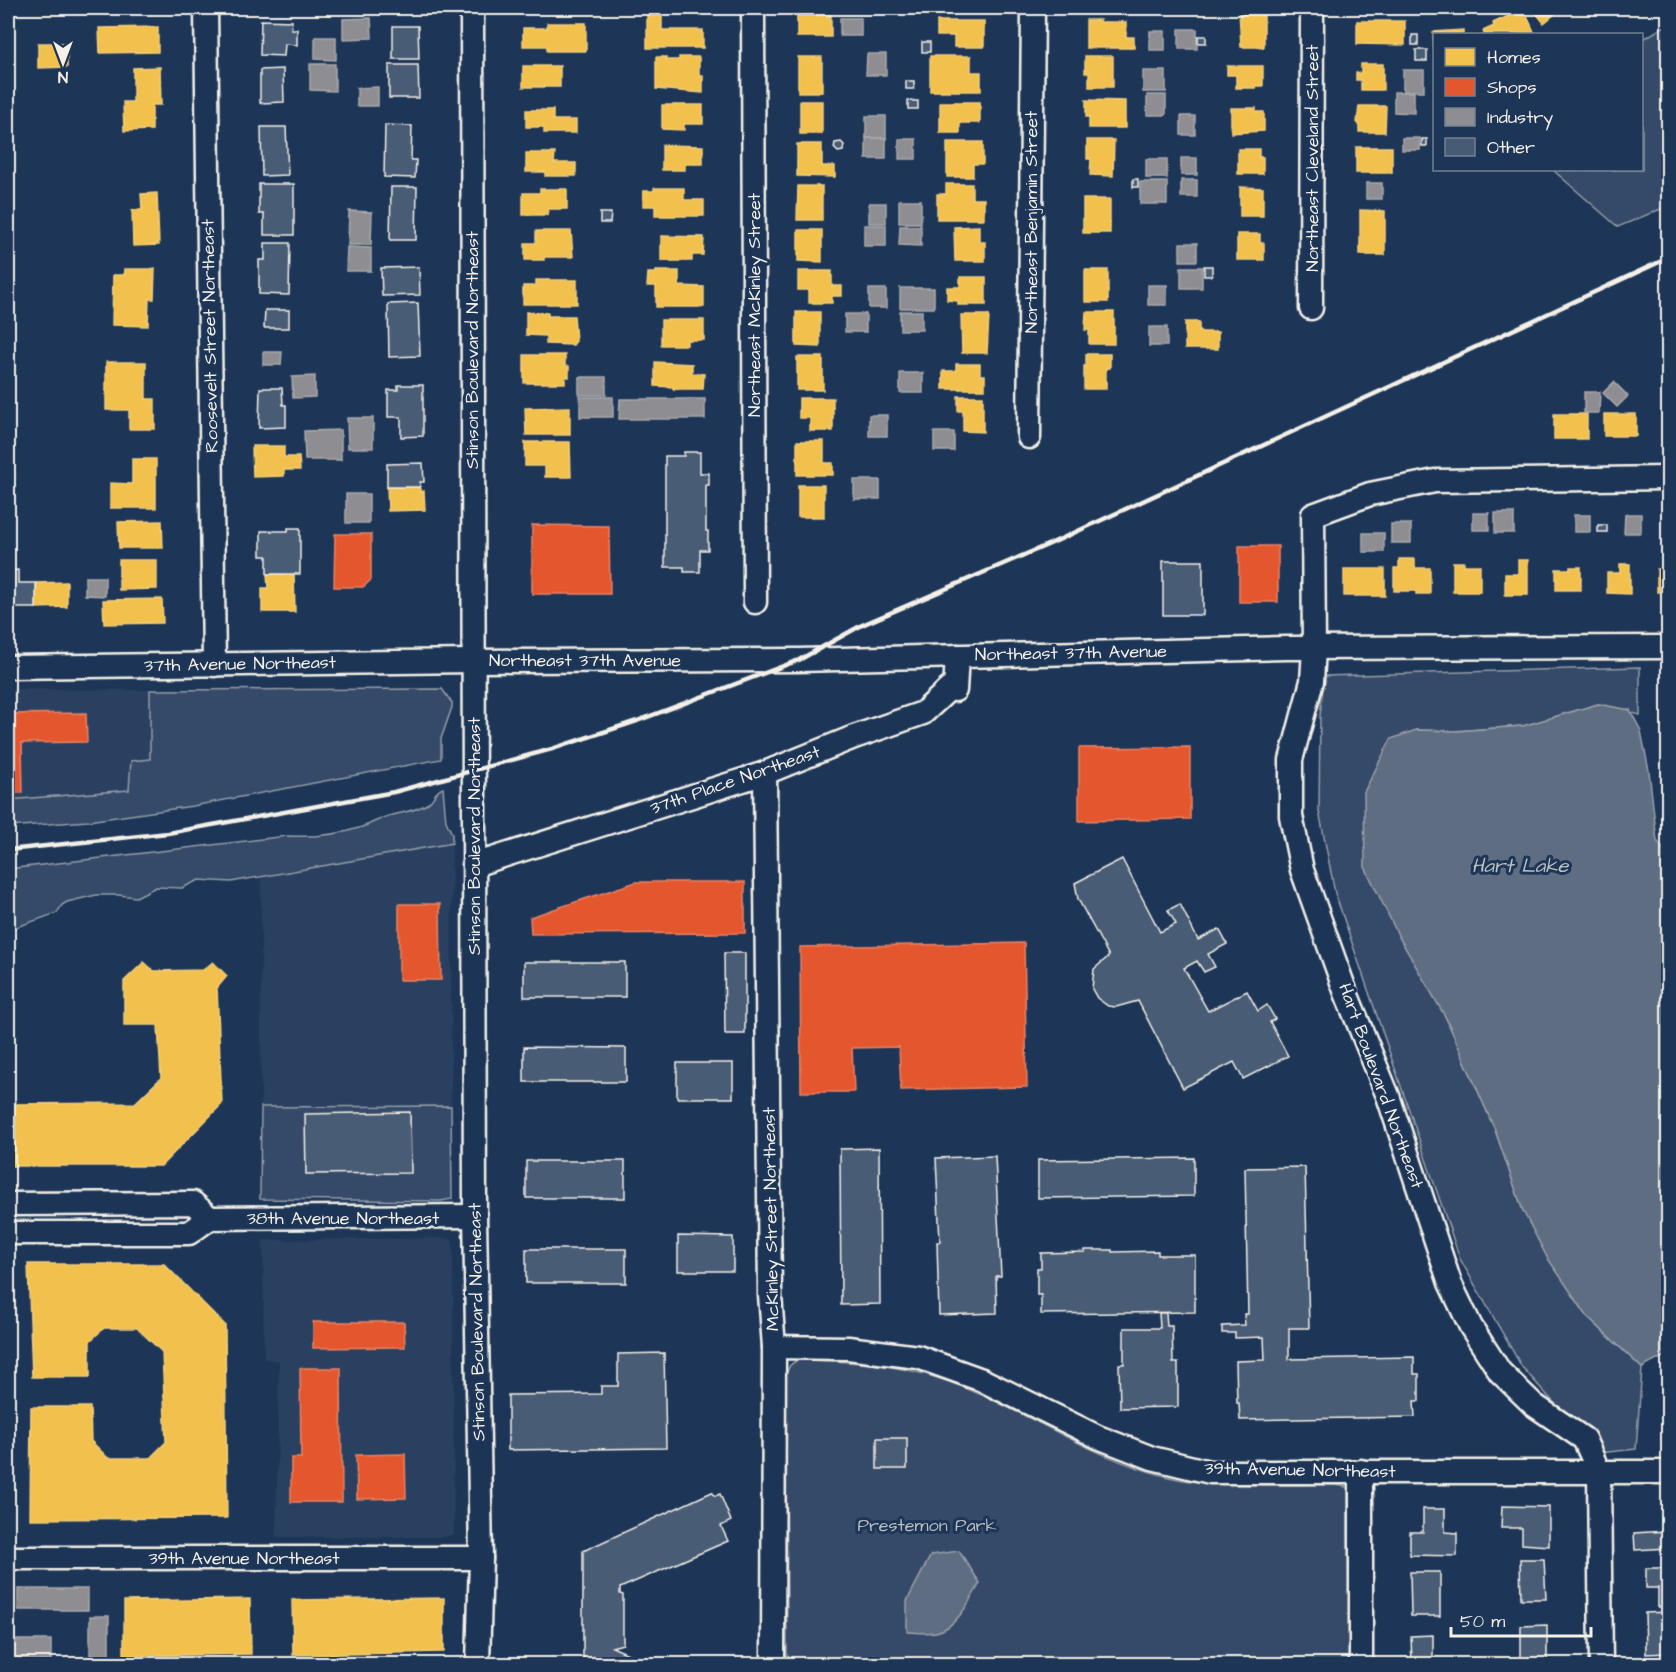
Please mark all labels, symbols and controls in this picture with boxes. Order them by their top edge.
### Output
north arrow [33,33,93,93]
legend [1433,33,1643,171]
street label: Northeast Cleveland Street [1300,44,1325,272]
text: Homes [1487,45,1541,70]
text: N [58,66,68,88]
text: Shops [1487,75,1537,100]
text: Industry [1487,105,1553,131]
street label: Northeast Benjamin Street [1019,110,1044,333]
text: Other [1487,135,1535,160]
street label: Northeast McKinley Street [742,192,768,417]
street label: Roosevelt Street Northeast [195,218,225,453]
street label: Stinson Boulevard Northeast [460,230,485,469]
street label: Northeast 37th Avenue [975,639,1167,667]
street label: Northeast 37th Avenue [489,648,681,673]
street label: 37th Avenue Northeast [144,650,337,678]
street label: Stinson Boulevard Northeast [462,716,487,955]
street label: 37th Place Northeast [647,739,824,821]
water label: Hart Lake [1472,852,1569,880]
street label: Hart Boulevard Northeast [1332,980,1430,1193]
street label: McKinley Street Northeast [757,1106,786,1331]
street label: Stinson Boulevard Northeast [462,1202,492,1441]
street label: 38th Avenue Northeast [247,1206,440,1231]
street label: 39th Avenue Northeast [1204,1456,1397,1484]
park label: Prestemon Park [857,1513,997,1538]
street label: 39th Avenue Northeast [148,1546,340,1571]
scale bar [1451,1600,1590,1638]
text: 50 m [1460,1609,1505,1634]

